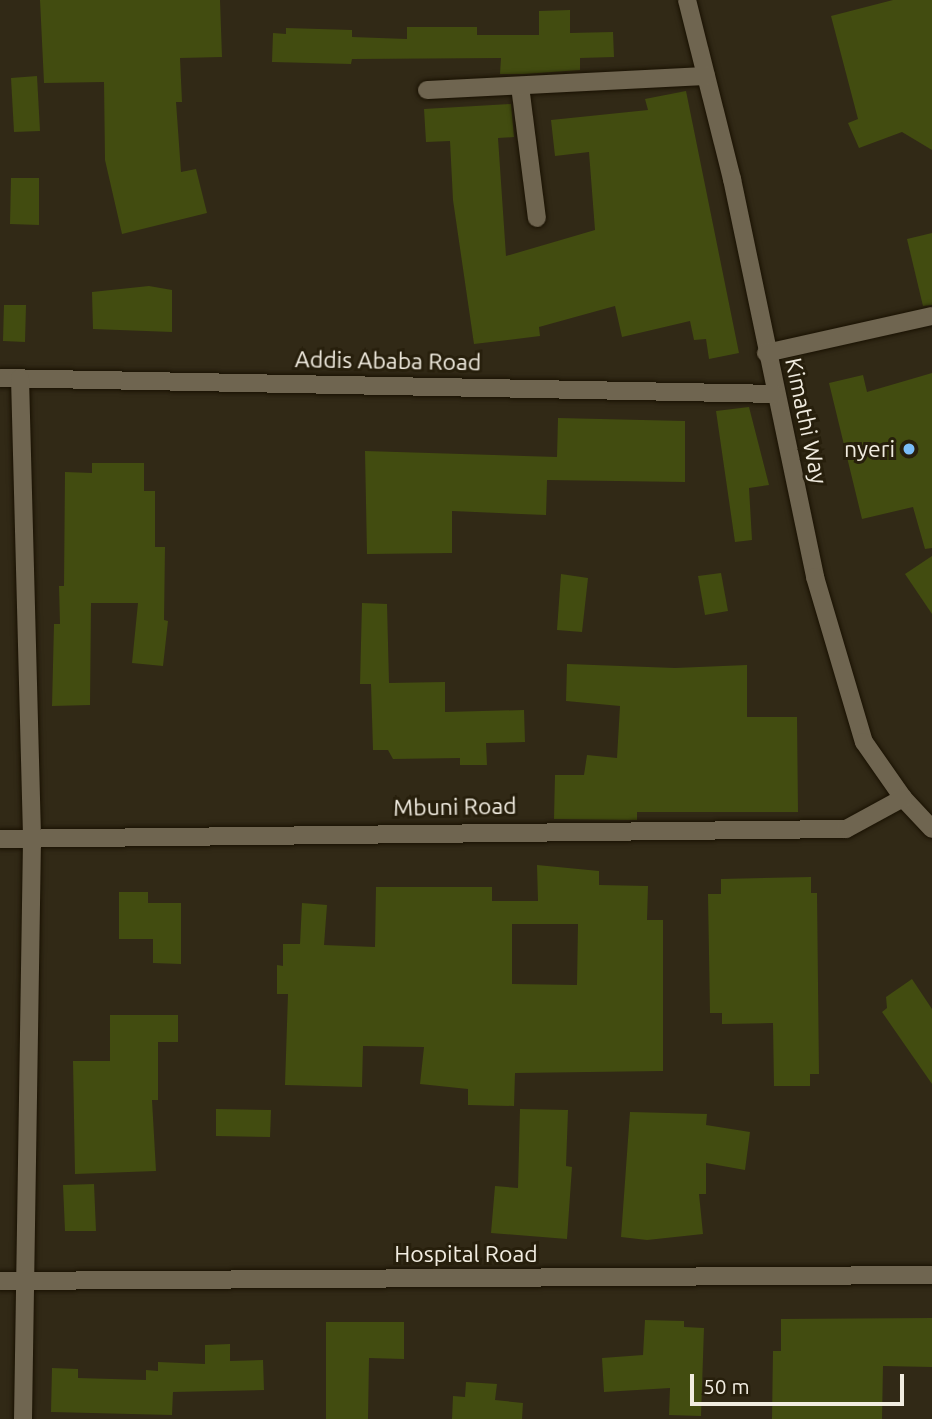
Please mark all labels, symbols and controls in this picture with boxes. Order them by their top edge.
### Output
street label: Addis Ababa Road [295,346,481,376]
street label: Kimathi Way [779,355,833,487]
place label: nyeri [844,435,895,463]
marker: nyeri [901,441,917,457]
street label: Mbuni Road [393,792,517,822]
street label: Hospital Road [394,1240,538,1268]
scale bar [694,1360,908,1404]
text: 50 m [703,1374,750,1398]

